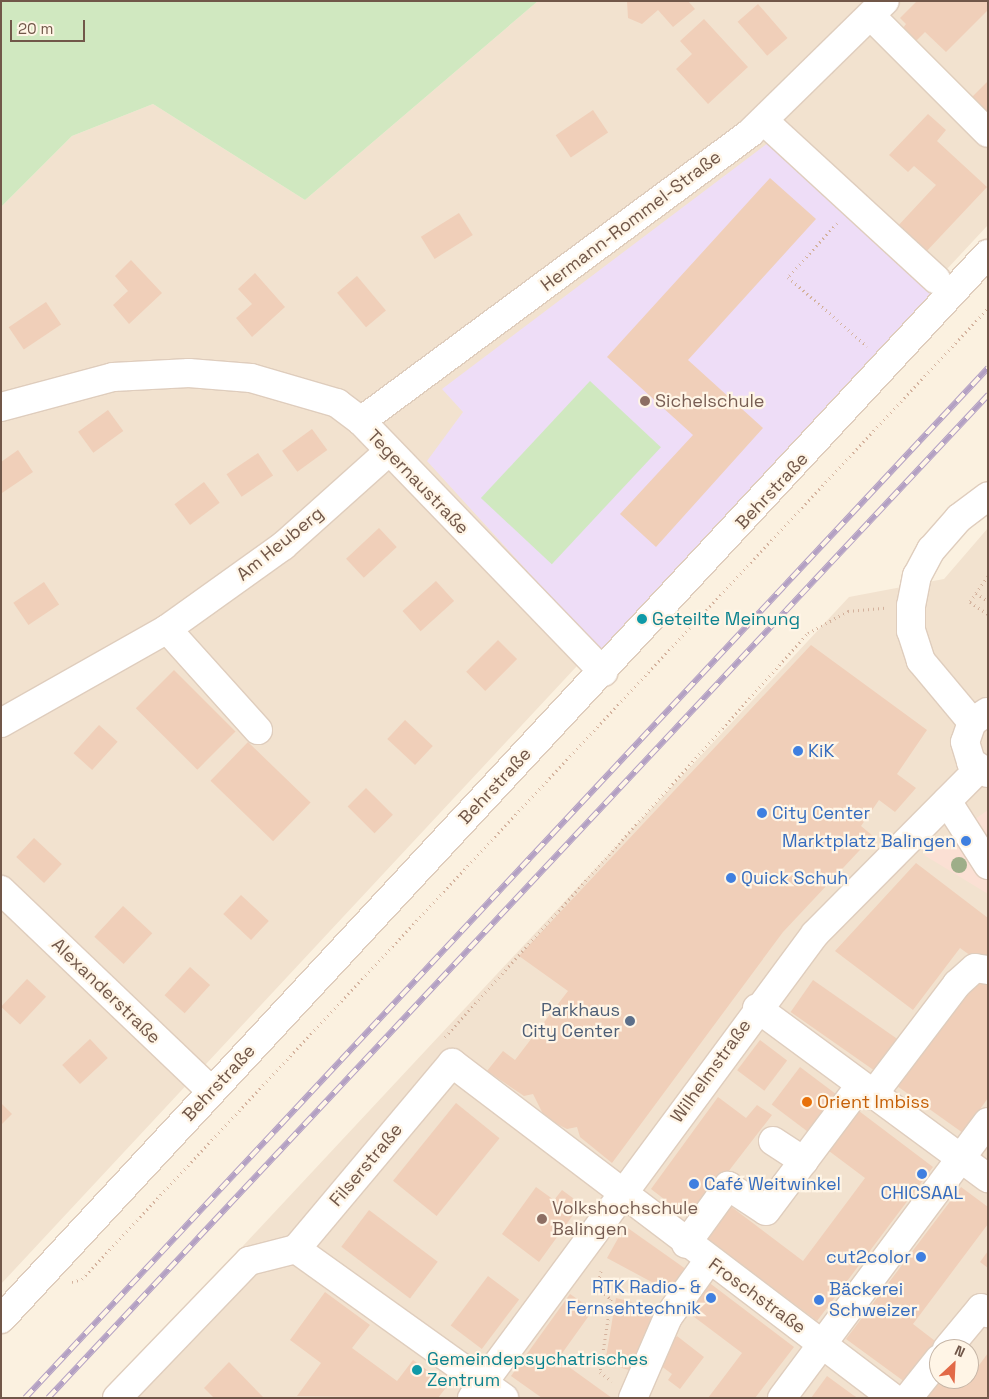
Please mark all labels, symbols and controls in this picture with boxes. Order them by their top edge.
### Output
scale bar [12,10,88,42]
text: 20 m [18,19,53,38]
street label: Hermann-Rommel-Straße [537,146,725,296]
place label: Sichelschule [655,390,765,412]
marker: Sichelschule [639,395,651,407]
street label: Tegernaustraße [363,425,473,539]
street label: Behrstraße [731,448,813,534]
street label: Am Heuberg [232,503,328,585]
place label: Geteilte Meinung [652,608,800,630]
marker: Geteilte Meinung [636,613,648,625]
place label: KiK [808,740,834,762]
street label: Behrstraße [454,743,536,829]
marker: KiK [792,745,804,757]
place label: City Center [772,802,870,824]
marker: City Center [756,807,768,819]
place label: Marktplatz Balingen [782,830,956,852]
marker: Marktplatz Balingen [960,835,972,847]
place label: Quick Schuh [741,867,848,889]
marker: Quick Schuh [725,872,737,884]
street label: Alexanderstraße [47,934,165,1048]
place label: Parkhaus City Center [522,1000,620,1042]
marker: Parkhaus City Center [624,1015,636,1027]
street label: Wilhelmstraße [666,1015,756,1127]
street label: Behrstraße [178,1040,260,1126]
place label: Orient Imbiss [817,1091,929,1113]
marker: Orient Imbiss [801,1096,813,1108]
street label: Filserstraße [325,1119,407,1211]
marker: CHICSAAL [916,1168,928,1180]
place label: Café Weitwinkel [704,1173,841,1195]
marker: Café Weitwinkel [688,1178,700,1190]
place label: CHICSAAL [881,1182,963,1204]
place label: Volkshochschule Balingen [552,1198,698,1240]
marker: Volkshochschule Balingen [536,1213,548,1225]
place label: cut2color [826,1246,911,1268]
marker: cut2color [915,1251,927,1263]
street label: Froschstraße [704,1253,810,1339]
place label: RTK Radio- & Fernsehtechnik [566,1277,701,1320]
place label: Bäckerei Schweizer [829,1279,918,1322]
marker: RTK Radio- & Fernsehtechnik [705,1292,717,1304]
marker: Bäckerei Schweizer [813,1294,825,1306]
north arrow [929,1339,979,1389]
text: N [952,1341,968,1361]
place label: Gemeindepsychatrisches Zentrum [427,1349,648,1392]
marker: Gemeindepsychatrisches Zentrum [411,1364,423,1376]

